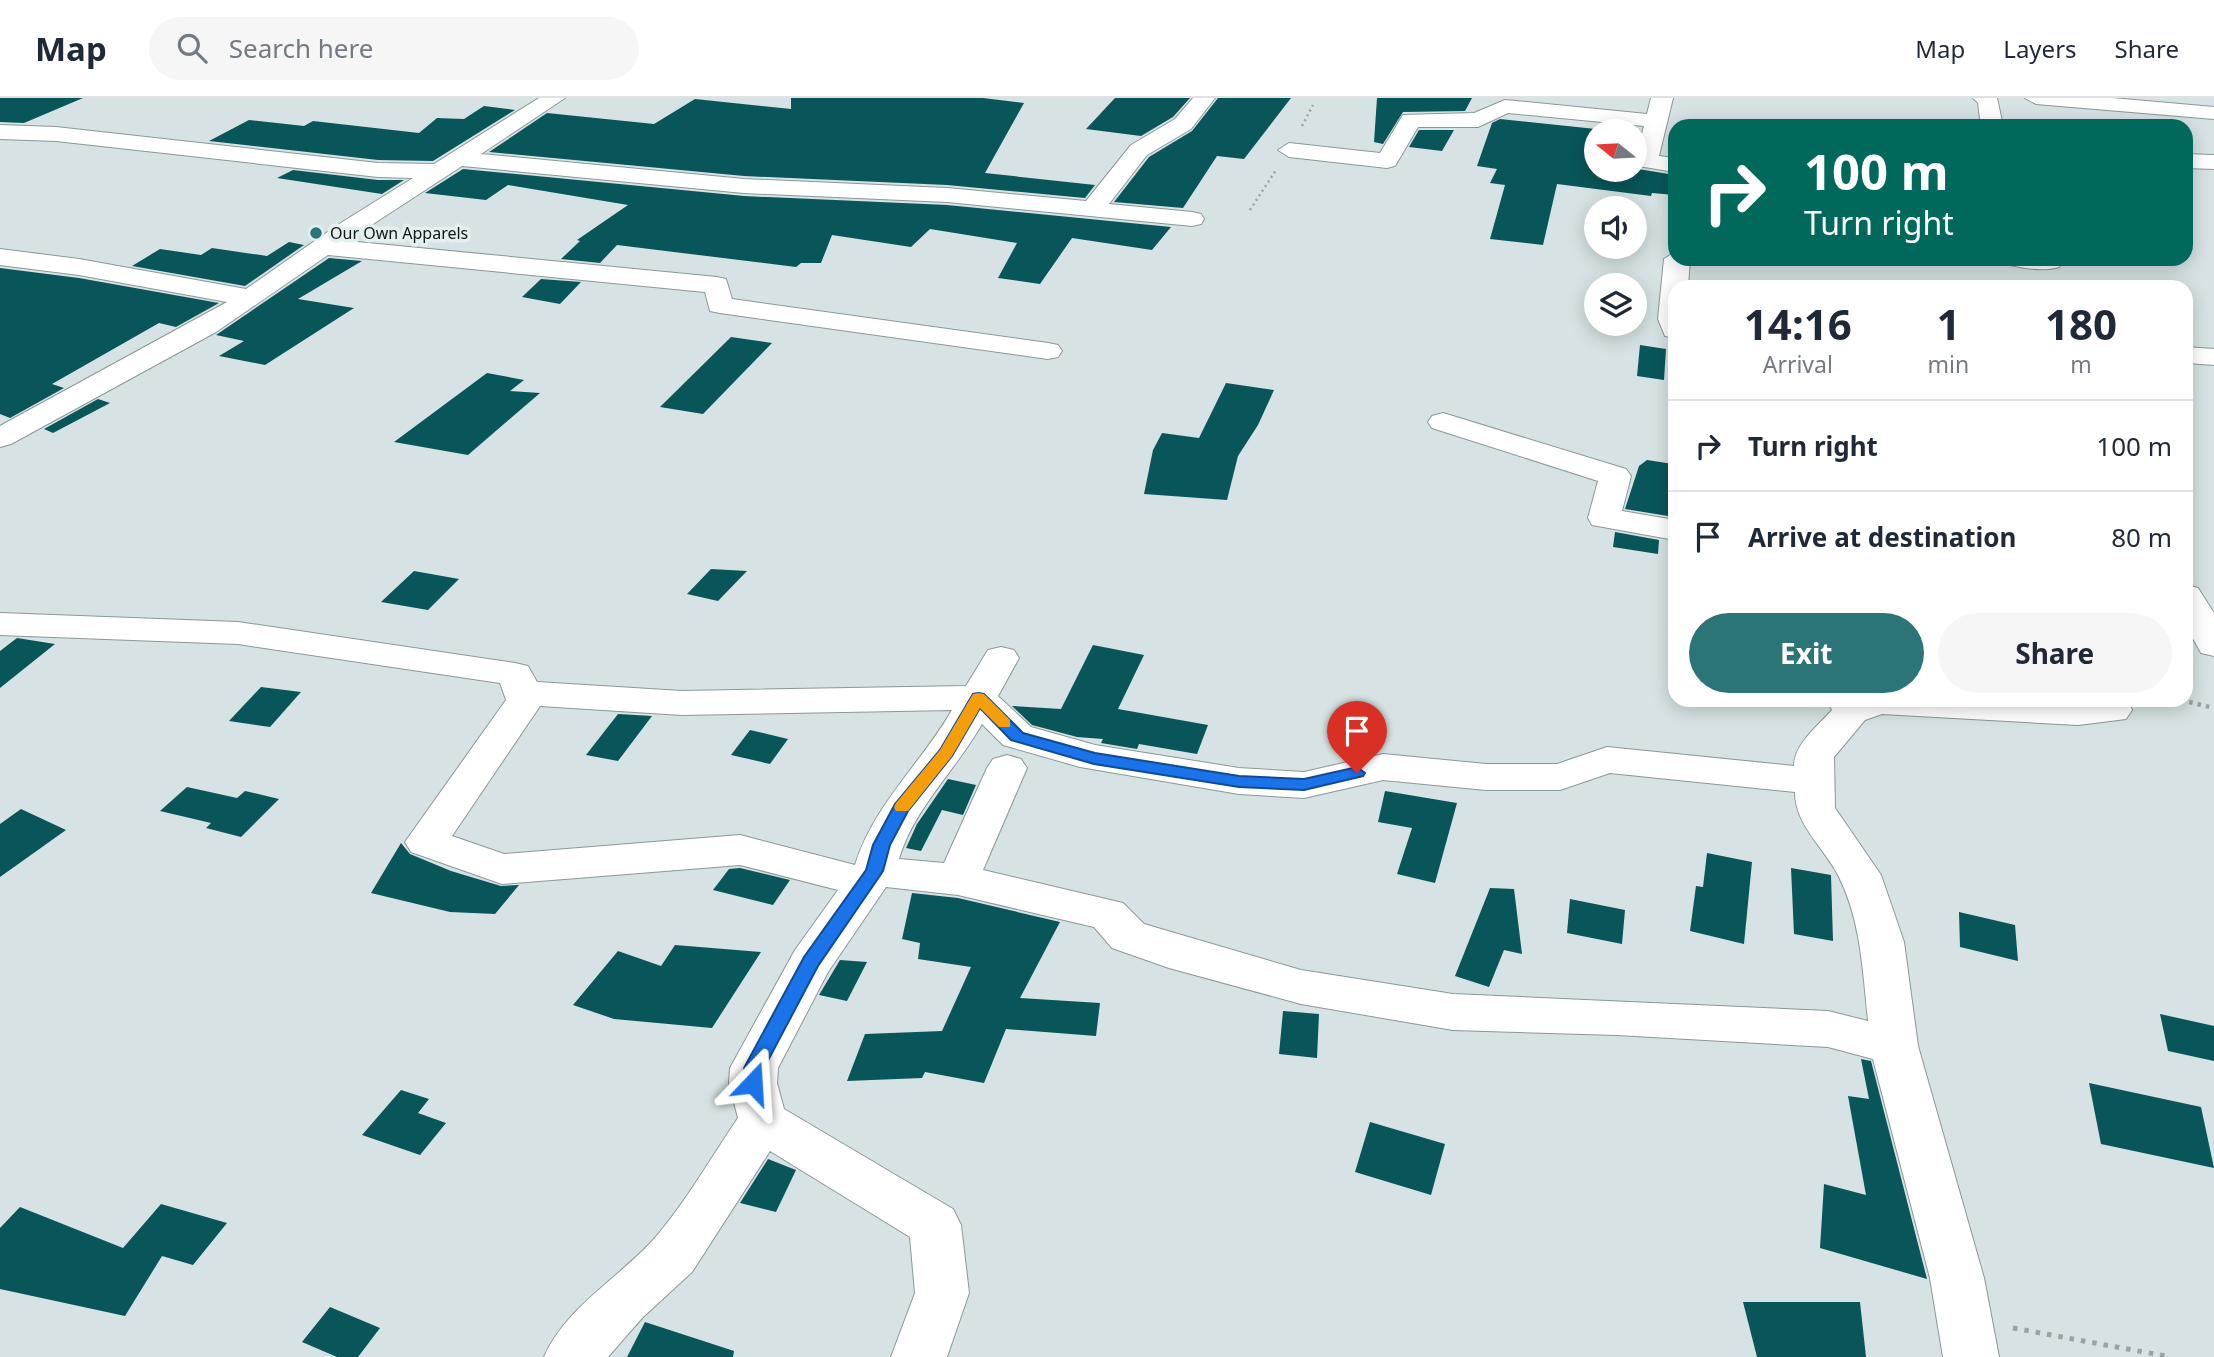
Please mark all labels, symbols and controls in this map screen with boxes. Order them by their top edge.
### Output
search box [149,17,639,80]
text: Map [35,26,107,71]
icon: search [173,29,211,67]
text: Search here [229,30,373,66]
text: Map [1915,32,1965,65]
text: Layers [2003,32,2077,65]
text: Share [2115,32,2179,65]
north arrow [1584,119,1647,182]
map controls [1584,119,1647,336]
text: 100 m [1804,138,1949,204]
icon: right [1689,147,1780,238]
button: sound [1584,196,1647,259]
text: Turn right [1804,201,1954,244]
place label: Our Own Apparels [330,222,468,244]
marker: Our Own Apparels [308,225,324,241]
button: layers [1584,273,1647,336]
text: 14:16 [1744,295,1852,352]
text: 1 [1936,295,1960,352]
text: 180 [2045,295,2117,352]
text: Arrival [1763,348,1833,380]
text: min [1928,348,1969,380]
text: m [2070,348,2092,380]
icon: right [1689,427,1727,465]
text: Turn right [1748,428,1878,464]
text: 100 m [2096,428,2172,464]
icon: arrive [1689,518,1727,556]
text: Arrive at destination [1748,519,2017,555]
text: 80 m [2111,519,2172,555]
button: Exit [1689,613,1924,693]
button: Share [1938,613,2172,693]
pin [1327,701,1387,773]
icon: arrive [1338,712,1376,750]
position arrow [716,1046,790,1120]

